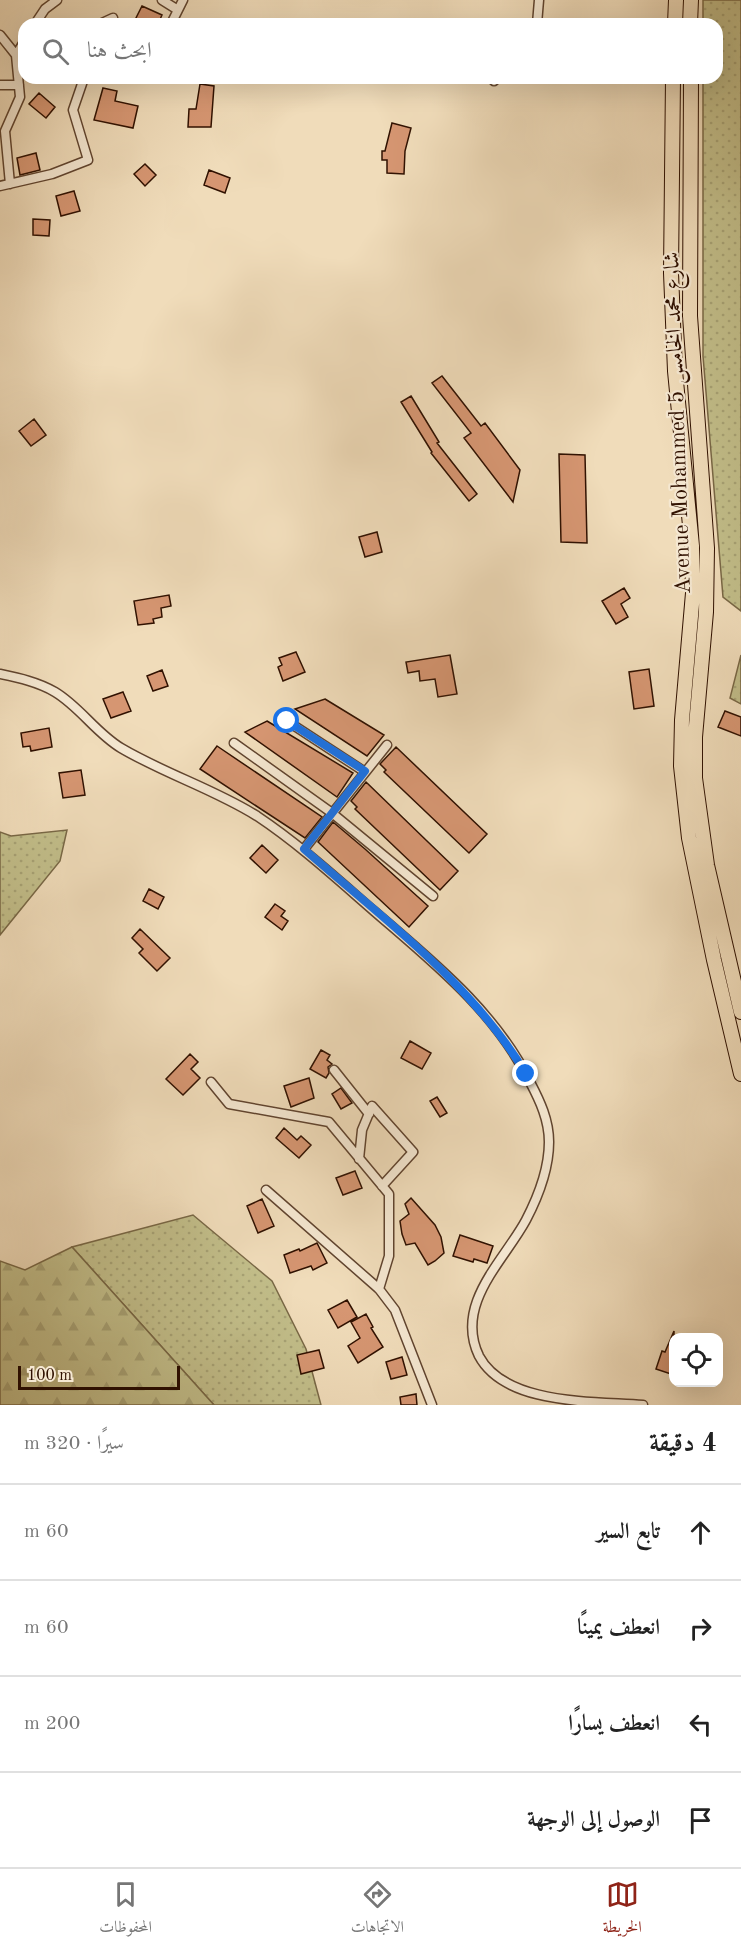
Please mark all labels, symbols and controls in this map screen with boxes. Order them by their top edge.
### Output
search box [18,18,723,84]
icon: search [39,35,72,68]
text: ابحث هنا [87,40,152,62]
street label: Avenue Mohammed 5 شارع محمد الخامس [661,251,701,595]
route start [273,707,299,733]
route end [512,1060,538,1086]
map controls [669,1333,723,1387]
button: locate [669,1333,723,1387]
scale bar [18,1363,180,1390]
text: 100 m [27,1368,72,1384]
text: 4 دقيقة [649,1431,717,1457]
text: سيرًا · 320 m [24,1434,124,1454]
icon: ahead [684,1516,717,1549]
text: تابع السير [596,1521,660,1543]
text: 60 m [24,1522,69,1542]
icon: right [684,1612,717,1645]
text: انعطف يمينًا [577,1617,660,1639]
text: 60 m [24,1618,69,1638]
icon: left [684,1708,717,1741]
text: انعطف يسارًا [568,1713,660,1735]
text: 200 m [24,1714,80,1734]
icon: arrive [684,1804,717,1837]
text: الوصول إلى الوجهة [527,1809,660,1831]
tab: المحفوظات [99,1878,152,1942]
tab: الاتجاهات [351,1878,404,1942]
tab: الخريطة [603,1878,642,1942]

